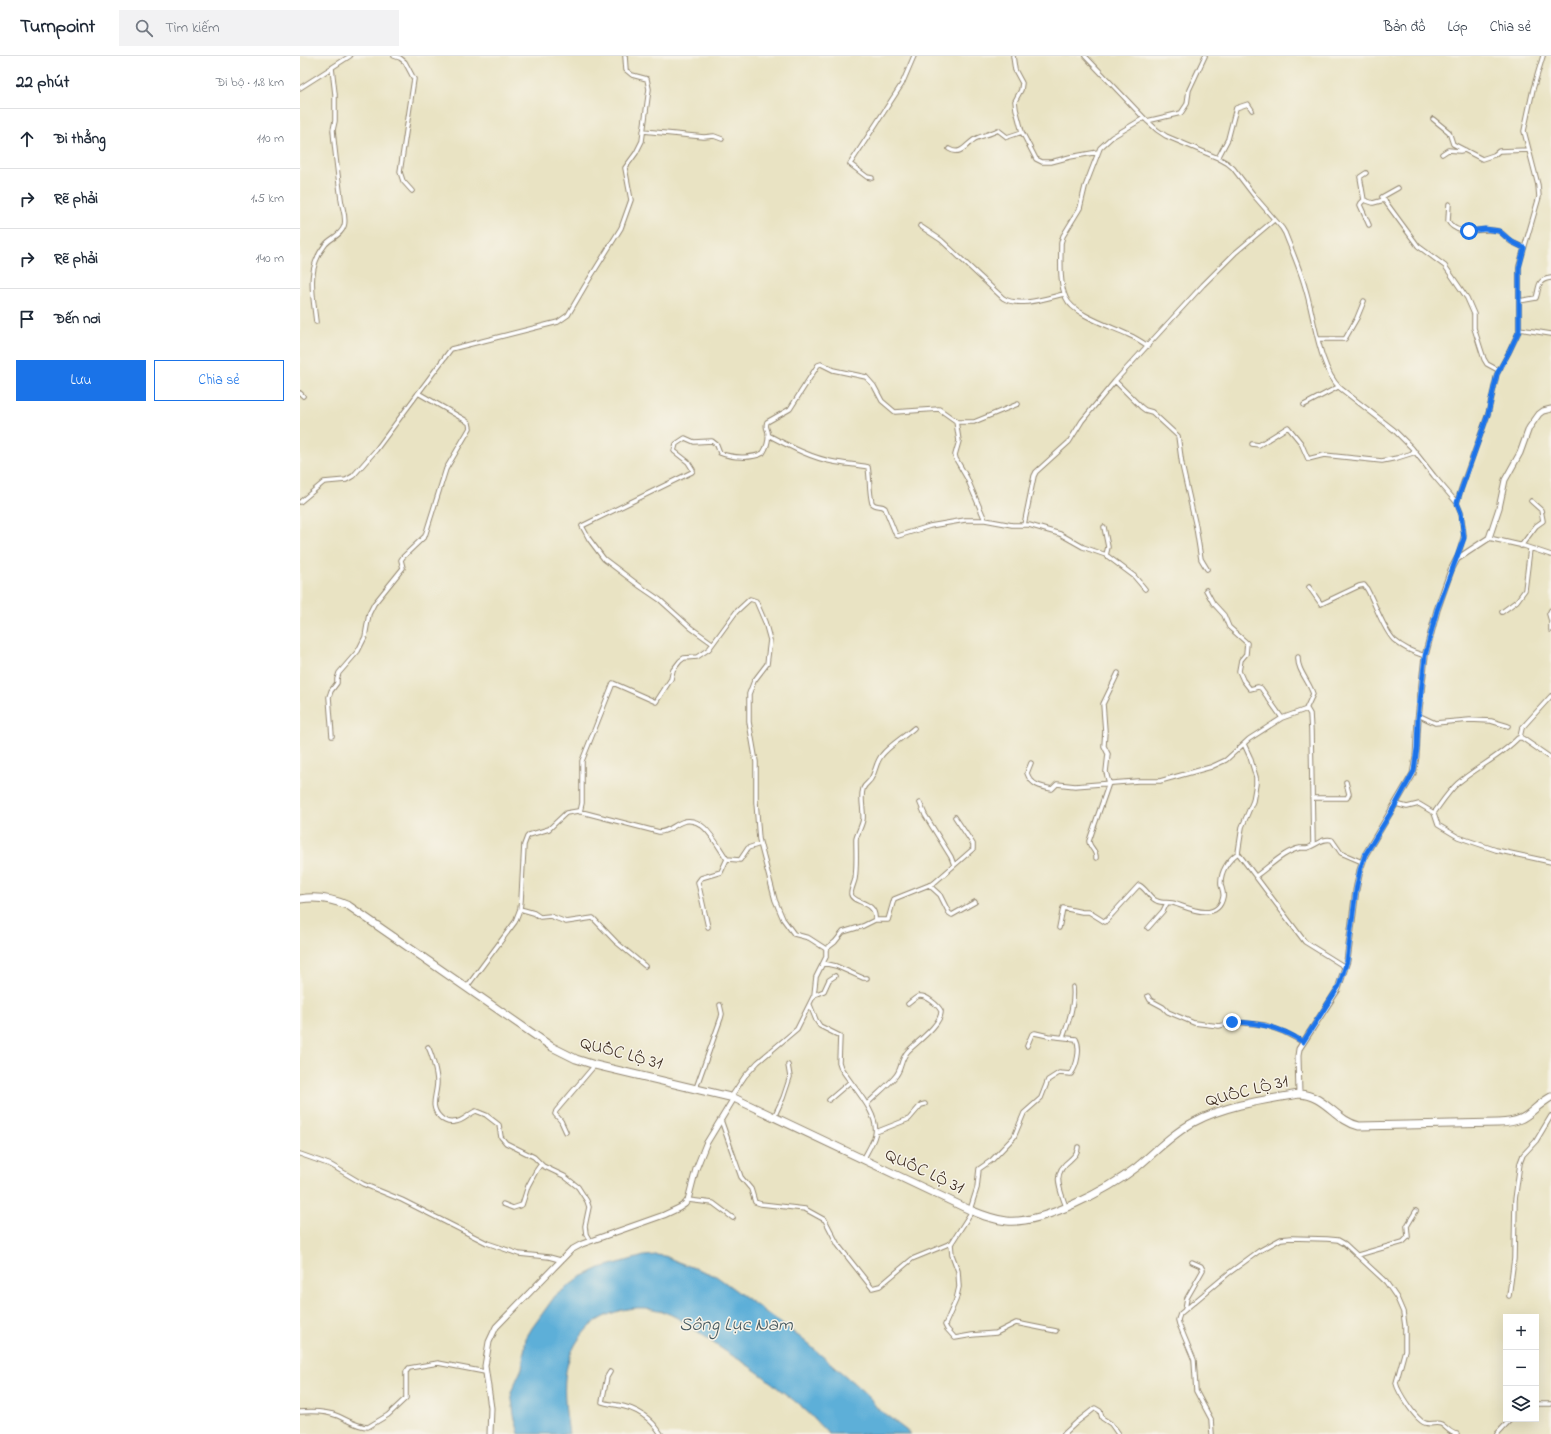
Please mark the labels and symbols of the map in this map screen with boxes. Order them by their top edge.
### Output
route start [1460,222,1478,240]
route end [1223,1013,1241,1031]
street label: QUỐC LỘ 31 [577,1031,665,1078]
street label: QUỐC LỘ 31 [1203,1069,1291,1115]
street label: QUỐC LỘ 31 [880,1142,968,1202]
water label: Sông Lục Nam [679,1312,793,1340]

